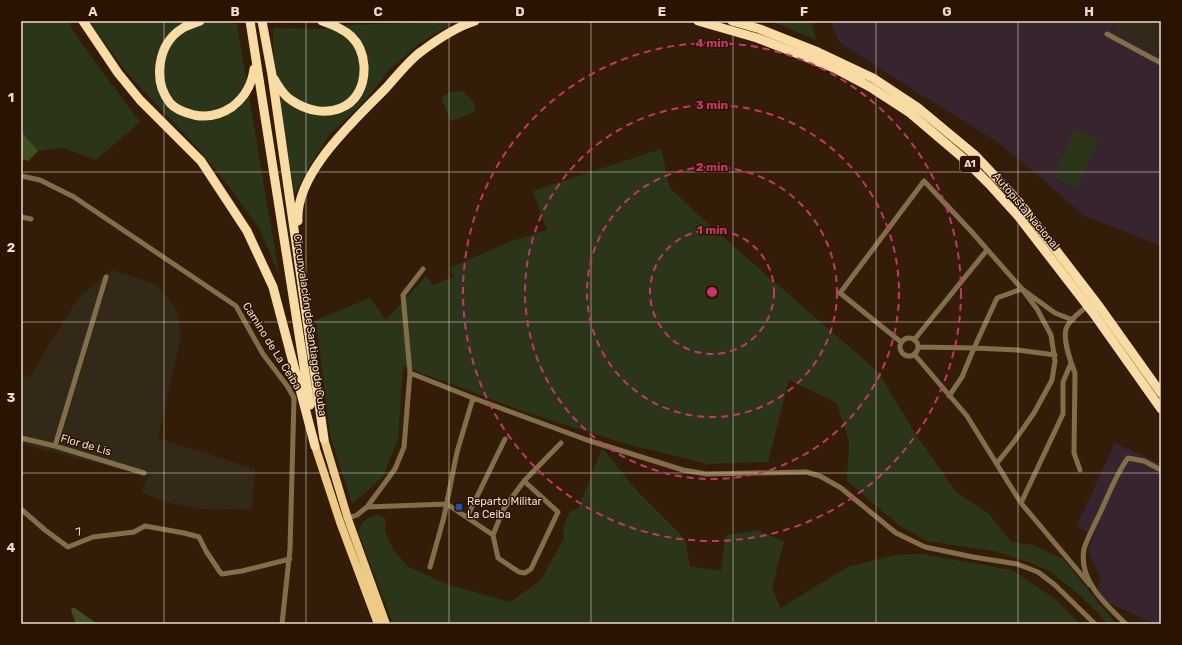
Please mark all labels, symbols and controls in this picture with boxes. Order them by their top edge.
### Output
text: A [88,4,98,19]
text: B [230,4,240,19]
text: C [373,4,383,19]
text: D [515,4,525,19]
text: E [658,4,666,19]
text: F [800,4,808,19]
text: G [942,4,952,19]
text: H [1084,4,1094,19]
text: 4 min [696,36,729,50]
text: 1 [8,90,14,105]
text: 3 min [696,98,729,112]
road number: A1 [960,156,980,172]
text: 2 min [696,160,729,174]
street label: Autopista Nacional [990,170,1062,252]
text: 1 min [697,223,728,237]
street label: Circunvalación de Santiago de Cuba [291,233,329,417]
text: 2 [7,240,15,255]
centre of rings [705,285,719,299]
street label: Camino de La Ceiba [240,300,304,392]
text: 3 [7,390,16,405]
street label: Flor de Lis [59,432,113,459]
place label: Reparto Militar La Ceiba [467,495,543,521]
marker: Reparto Militar La Ceiba [454,502,464,512]
street label: 7 [74,525,84,539]
text: 4 [7,540,16,555]

